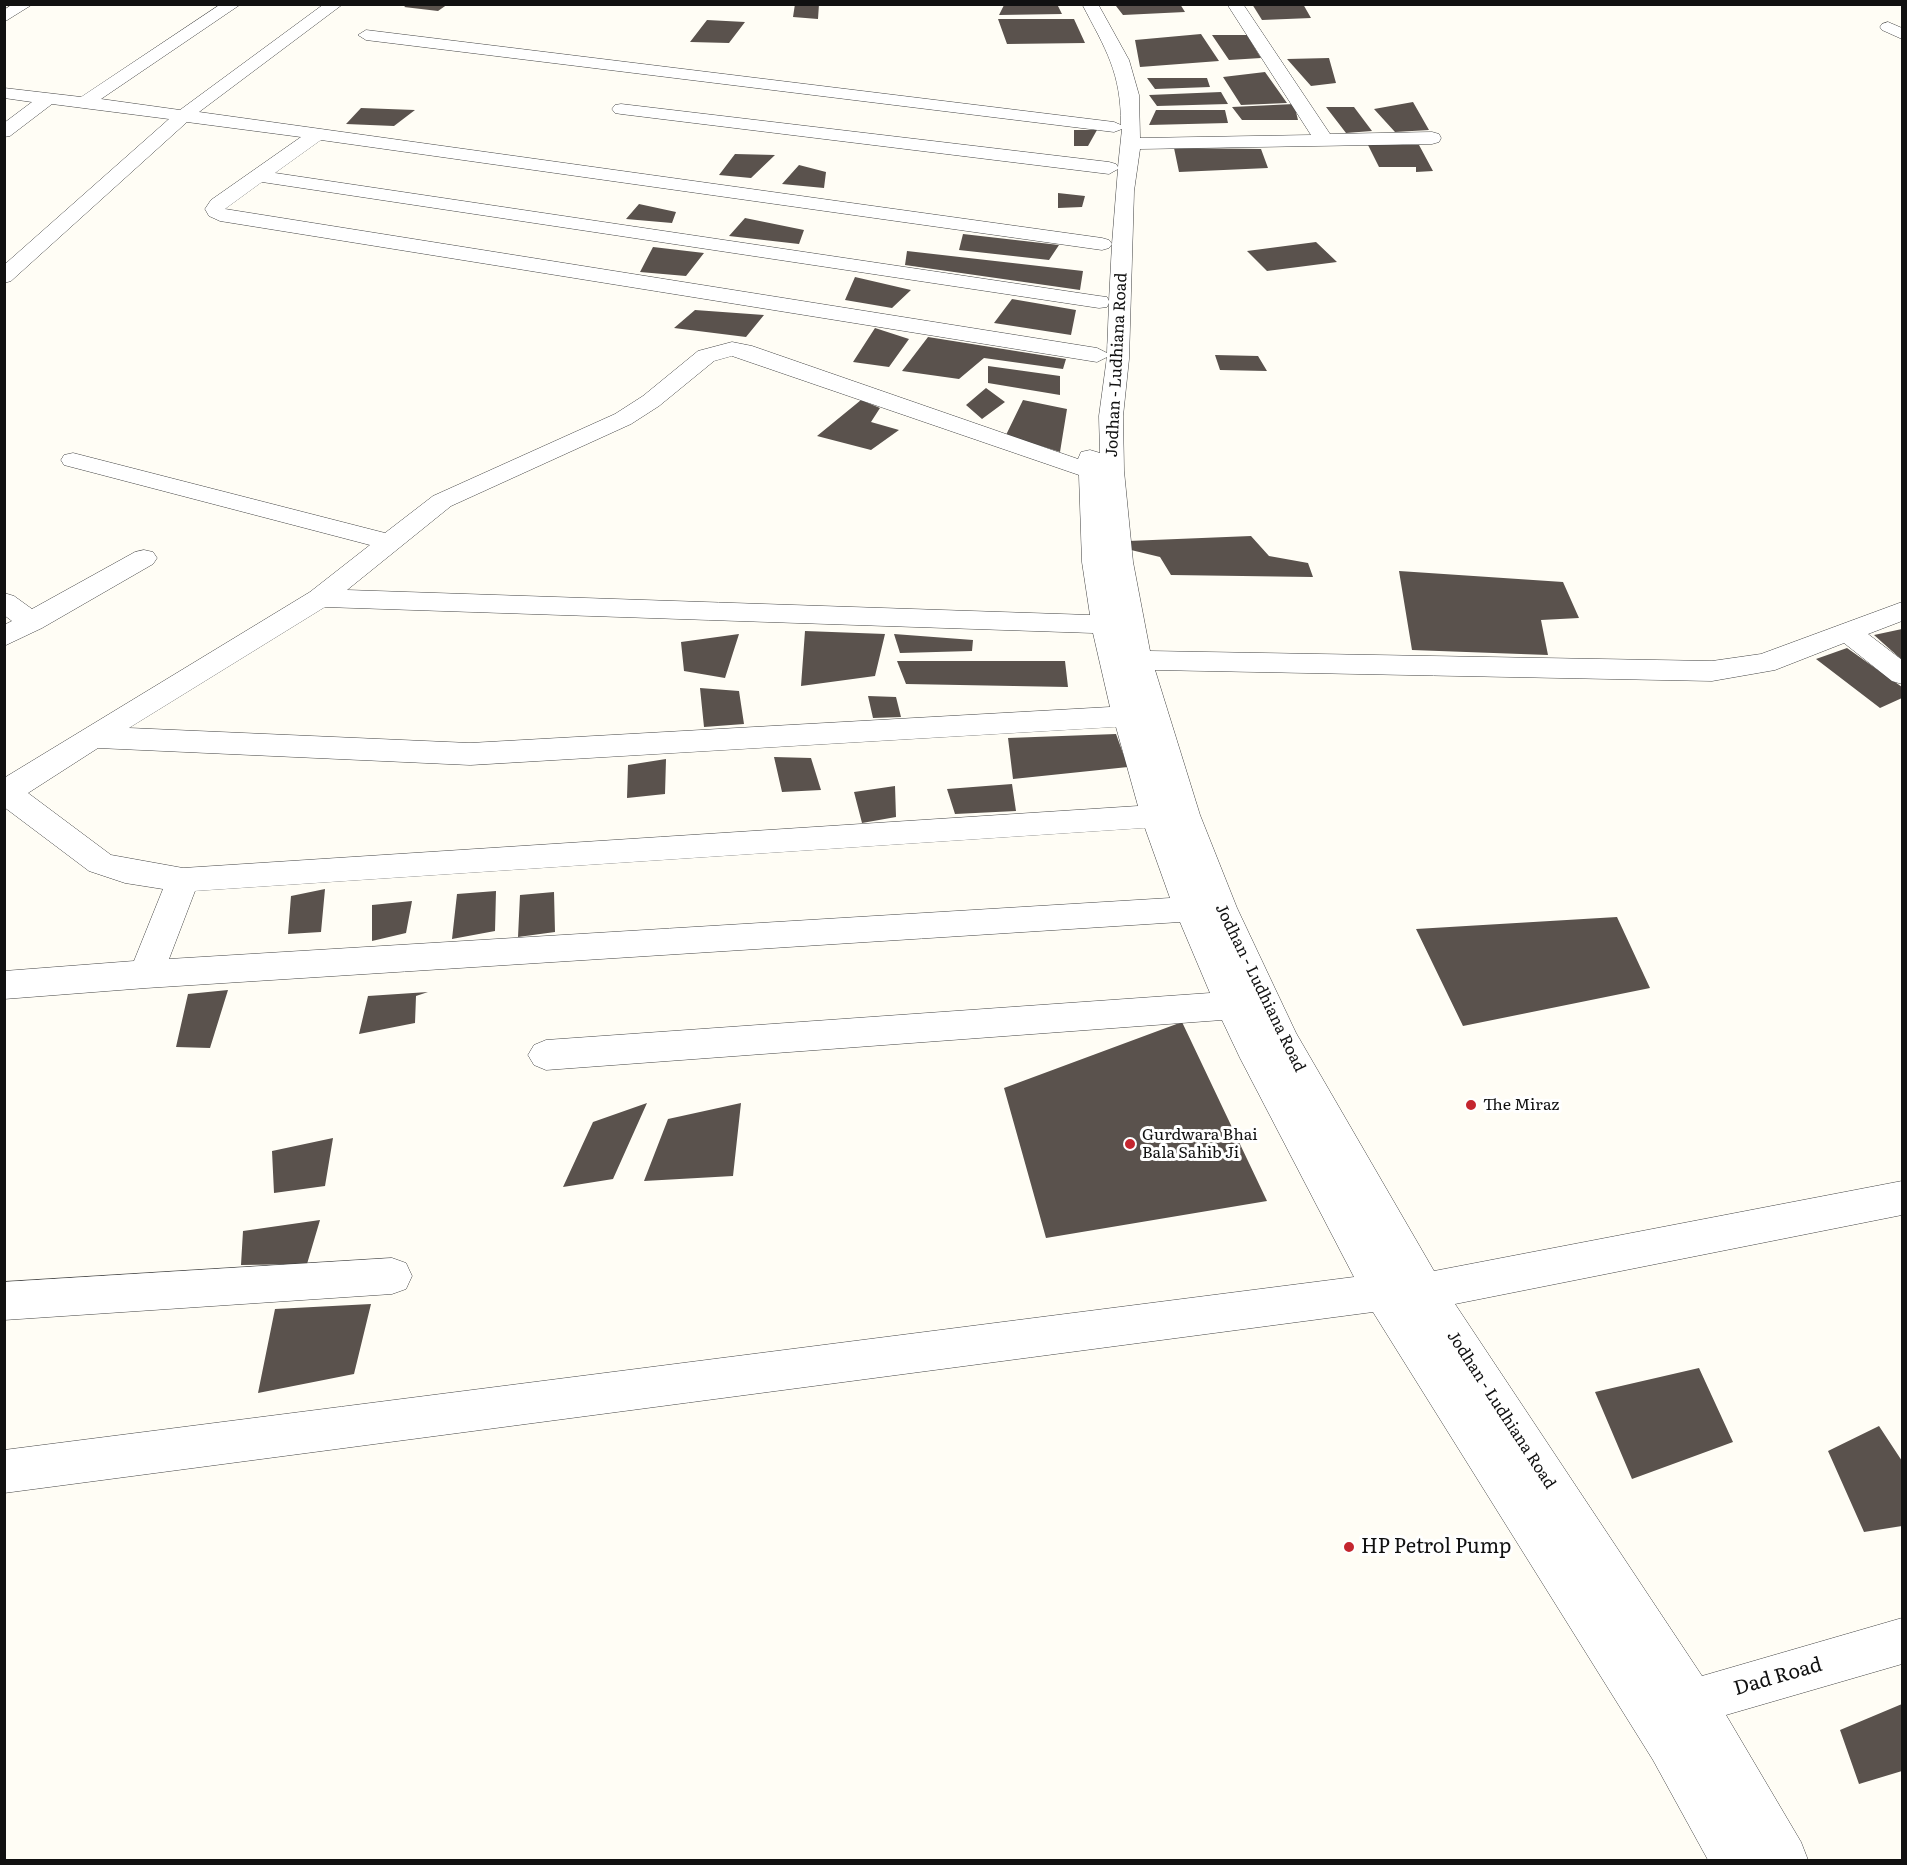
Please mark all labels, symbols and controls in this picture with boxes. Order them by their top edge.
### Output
street label: Jodhan - Ludhiana Road [1103,272,1131,458]
street label: Jodhan - Ludhiana Road [1211,901,1309,1075]
place label: The Miraz [1483,1095,1559,1115]
marker: The Miraz [1464,1098,1478,1112]
place label: Gurdwara Bhai Bala Sahib Ji [1142,1125,1258,1163]
marker: Gurdwara Bhai Bala Sahib Ji [1123,1137,1137,1151]
street label: Jodhan - Ludhiana Road [1443,1327,1559,1493]
place label: HP Petrol Pump [1361,1535,1511,1559]
marker: HP Petrol Pump [1342,1540,1356,1554]
street label: Dad Road [1731,1653,1825,1701]

